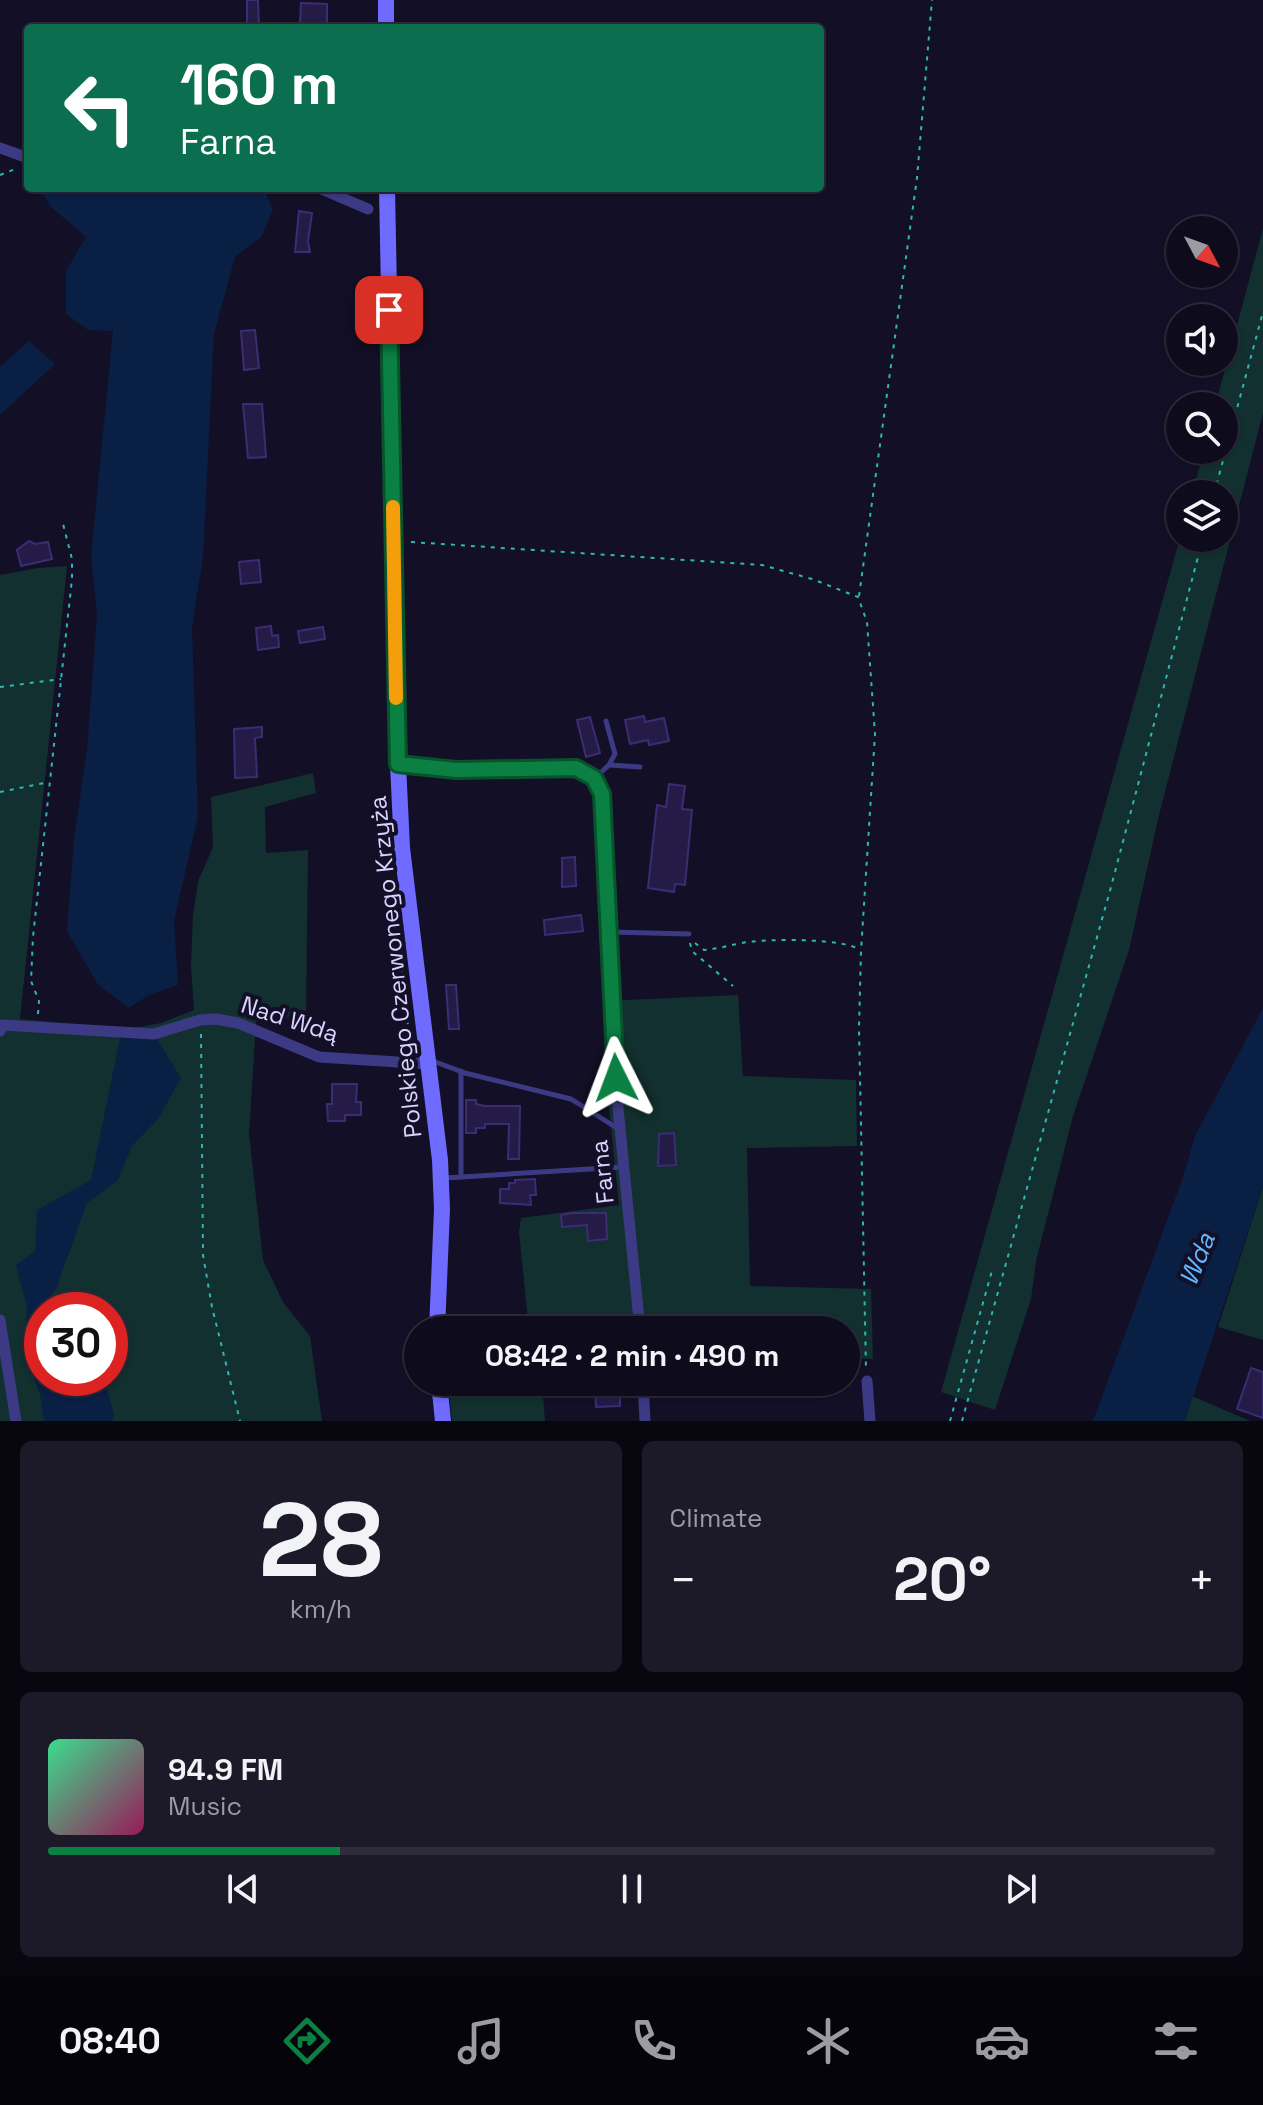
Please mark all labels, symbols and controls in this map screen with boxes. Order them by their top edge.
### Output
text: 160 m [180,49,338,120]
icon: left [48,56,152,160]
text: Farna [180,119,276,165]
north arrow [1166,216,1238,288]
map controls [1166,216,1238,552]
pin [355,276,423,344]
icon: arrive [367,288,411,332]
button: sound [1166,304,1238,376]
button: search [1166,392,1238,464]
button: layers [1166,480,1238,552]
street label: Polskiego Czerwonego Krzyża [362,794,428,1140]
street label: Nad Wdą [237,989,343,1049]
position arrow [574,1036,658,1120]
street label: Farna [583,1138,621,1206]
water label: Wda [1171,1227,1223,1290]
speed limit sign: 30 [24,1292,128,1396]
text: 08:42 · 2 min · 490 m [485,1336,779,1375]
text: 28 [259,1474,383,1606]
text: Climate [670,1501,762,1535]
text: 20° [893,1541,991,1618]
text: − [670,1552,697,1608]
text: + [1188,1552,1215,1608]
text: km/h [290,1592,352,1626]
text: 94.9 FM [168,1750,283,1789]
text: Music [168,1789,242,1823]
icon: previous [221,1867,265,1911]
icon: pause [610,1867,654,1911]
icon: next [999,1867,1043,1911]
icon: directions [279,2013,335,2069]
icon: music [453,2013,509,2069]
icon: phone [626,2013,682,2069]
icon: climate [800,2013,856,2069]
icon: car [974,2013,1030,2069]
icon: filters [1148,2013,1204,2069]
text: 08:40 [59,2018,161,2064]

